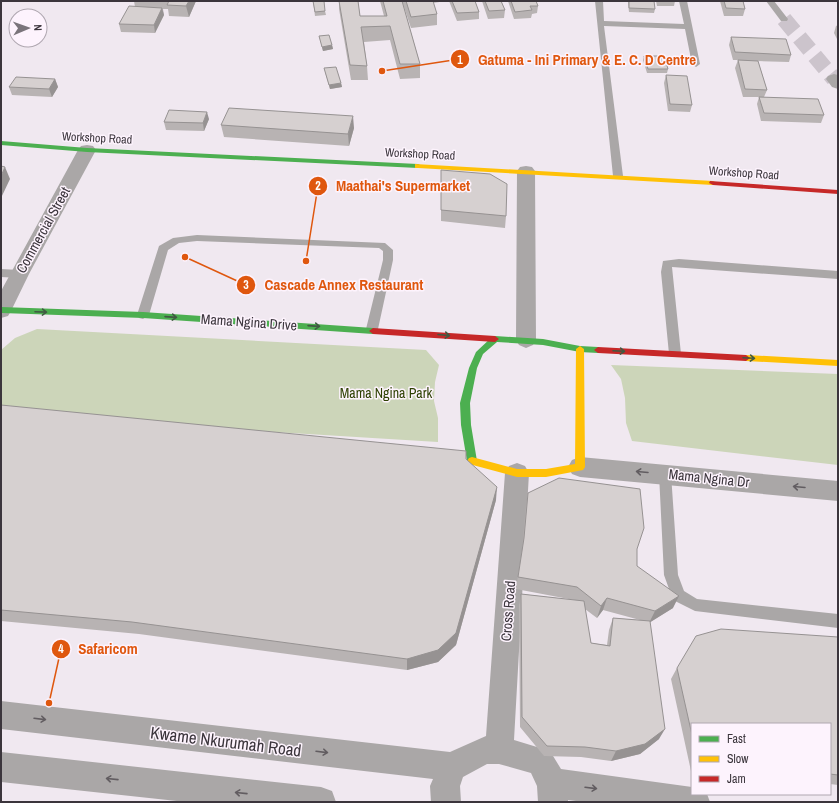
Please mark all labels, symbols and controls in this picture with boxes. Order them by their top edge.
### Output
north arrow [8,8,48,48]
text: N [31,24,45,31]
callout: Gatuma - Ini Primary & E. C. D Centre [450,46,704,73]
text: Gatuma - Ini Primary & E. C. D Centre [478,49,696,70]
text: 1 [457,52,463,68]
street label: Workshop Road [61,128,133,148]
street label: Workshop Road [384,144,456,164]
street label: Workshop Road [708,163,780,183]
callout: Maathai's Supermarket [308,172,478,199]
text: Maathai's Supermarket [336,175,470,196]
text: 2 [315,178,321,194]
street label: Commercial Street [12,184,74,276]
callout: Cascade Annex Restaurant [236,272,431,299]
text: Cascade Annex Restaurant [265,274,423,295]
text: 3 [243,277,249,293]
one-way arrow [34,308,47,315]
street label: Mama Ngina Drive [200,310,298,334]
one-way arrow [164,313,177,320]
one-way arrow [307,322,320,329]
one-way arrow [437,332,450,339]
one-way arrow [612,348,625,355]
one-way arrow [742,355,755,362]
park label: Mama Ngina Park [340,384,433,402]
street label: Mama Ngina Dr [668,465,750,491]
one-way arrow [636,468,649,476]
one-way arrow [793,483,806,491]
street label: Cross Road [497,580,519,642]
callout: Safaricom [51,635,146,662]
text: Safaricom [78,638,138,659]
text: 4 [58,641,64,657]
one-way arrow [33,716,46,723]
street label: Kwame Nkurumah Road [149,720,303,762]
legend [691,723,831,795]
text: Fast [727,731,746,747]
one-way arrow [315,748,328,755]
text: Slow [727,751,749,767]
text: Jam [727,771,746,787]
one-way arrow [105,775,118,783]
one-way arrow [584,785,597,792]
one-way arrow [235,789,248,797]

